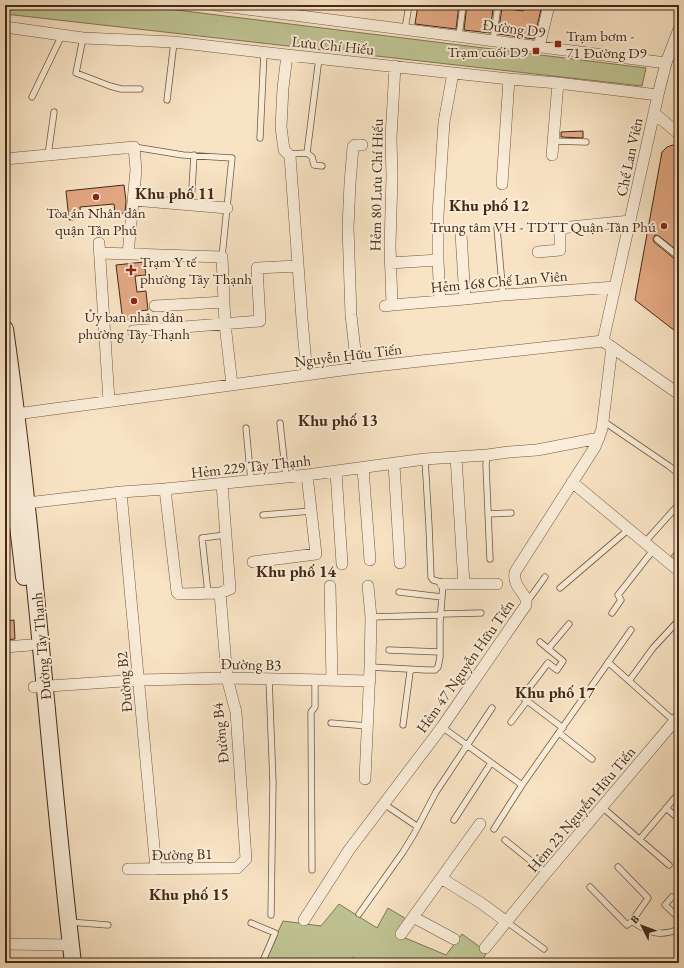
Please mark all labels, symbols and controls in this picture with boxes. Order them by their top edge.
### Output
street label: Đường D9 [481,15,547,41]
place label: Trạm bơm - 71 Đường D9 [566,26,647,62]
street label: Lưu Chí Hiếu [291,31,375,59]
marker: Trạm bơm - 71 Đường D9 [553,39,563,49]
place label: Trạm cuối D9 [447,42,528,61]
marker: Trạm cuối D9 [531,46,541,56]
street label: Chế Lan Viên [611,116,647,198]
street label: Hẻm 80 Lưu Chí Hiếu [365,118,387,252]
district label: Khu phố 11 [135,183,215,204]
marker: Tòa án Nhân dân quận Tân Phú [91,192,101,202]
district label: Khu phố 12 [449,195,530,216]
place label: Tòa án Nhân dân quận Tân Phú [46,203,146,239]
place label: Trung tâm VH - TDTT Quận Tân Phú [430,217,656,236]
marker: Trung tâm VH - TDTT Quận Tân Phú [659,221,669,231]
place label: Trạm Y tế phường Tây Thạnh [140,252,252,288]
marker: Trạm Y tế phường Tây Thạnh [125,264,137,276]
street label: Hẻm 168 Chế Lan Viên [430,266,568,296]
marker: Ủy ban nhân dân phường Tây Thạnh [129,296,139,306]
place label: Ủy ban nhân dân phường Tây Thạnh [78,307,190,343]
street label: Nguyễn Hữu Tiến [293,339,403,371]
district label: Khu phố 13 [298,410,378,431]
street label: Hẻm 229 Tây Thạnh [190,450,312,482]
district label: Khu phố 14 [256,561,337,582]
street label: Đường Tây Thạnh [27,591,55,701]
street label: Hẻm 47 Nguyễn Hữu Tiến [412,596,518,736]
street label: Đường B2 [112,650,136,713]
street label: Đường B3 [220,654,282,674]
district label: Khu phố 17 [515,682,596,703]
street label: Đường B4 [207,701,233,764]
street label: Hẻm 23 Nguyễn Hữu Tiến [523,742,639,876]
street label: Đường B1 [151,844,213,864]
district label: Khu phố 15 [149,884,229,905]
north arrow [622,906,662,946]
text: B [627,912,642,927]

